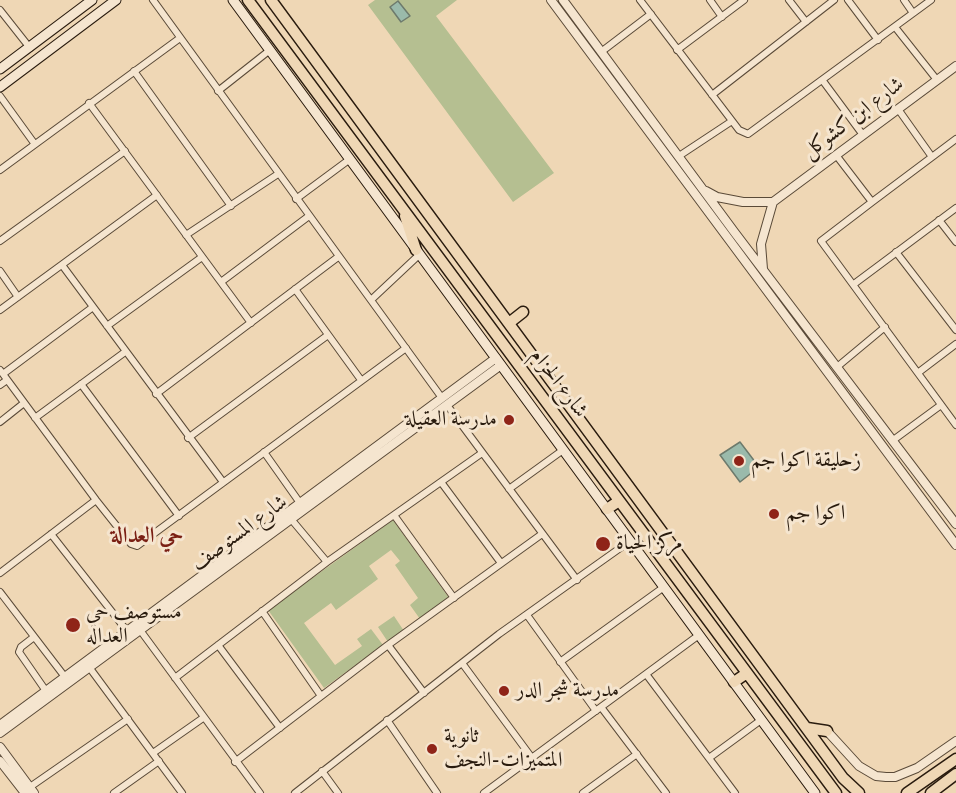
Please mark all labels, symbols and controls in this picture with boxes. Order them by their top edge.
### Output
street label: شارع ابن كشوكل [798,73,910,165]
street label: شارع الحزام [524,344,592,424]
place label: مدرسة العقيلة [405,407,497,433]
marker: مدرسة العقيلة [502,413,516,427]
place label: زحليقة اكوا جم [751,448,861,474]
marker: زحليقة اكوا جم [732,454,746,468]
street label: شارع المستوصف [187,491,293,577]
place label: اكوا جم [786,501,845,527]
marker: اكوا جم [767,507,781,521]
district label: حي العدالة [111,524,183,550]
place label: مركز الحياة [616,531,683,557]
marker: مركز الحياة [594,535,612,553]
place label: مستوصف حي العداله [86,600,182,650]
marker: مستوصف حي العداله [64,616,82,634]
place label: مدرسة شجر الدر [516,678,619,704]
marker: مدرسة شجر الدر [497,684,511,698]
place label: ثانوية المتميزات-النجف [444,724,563,774]
marker: ثانوية المتميزات-النجف [425,742,439,756]

